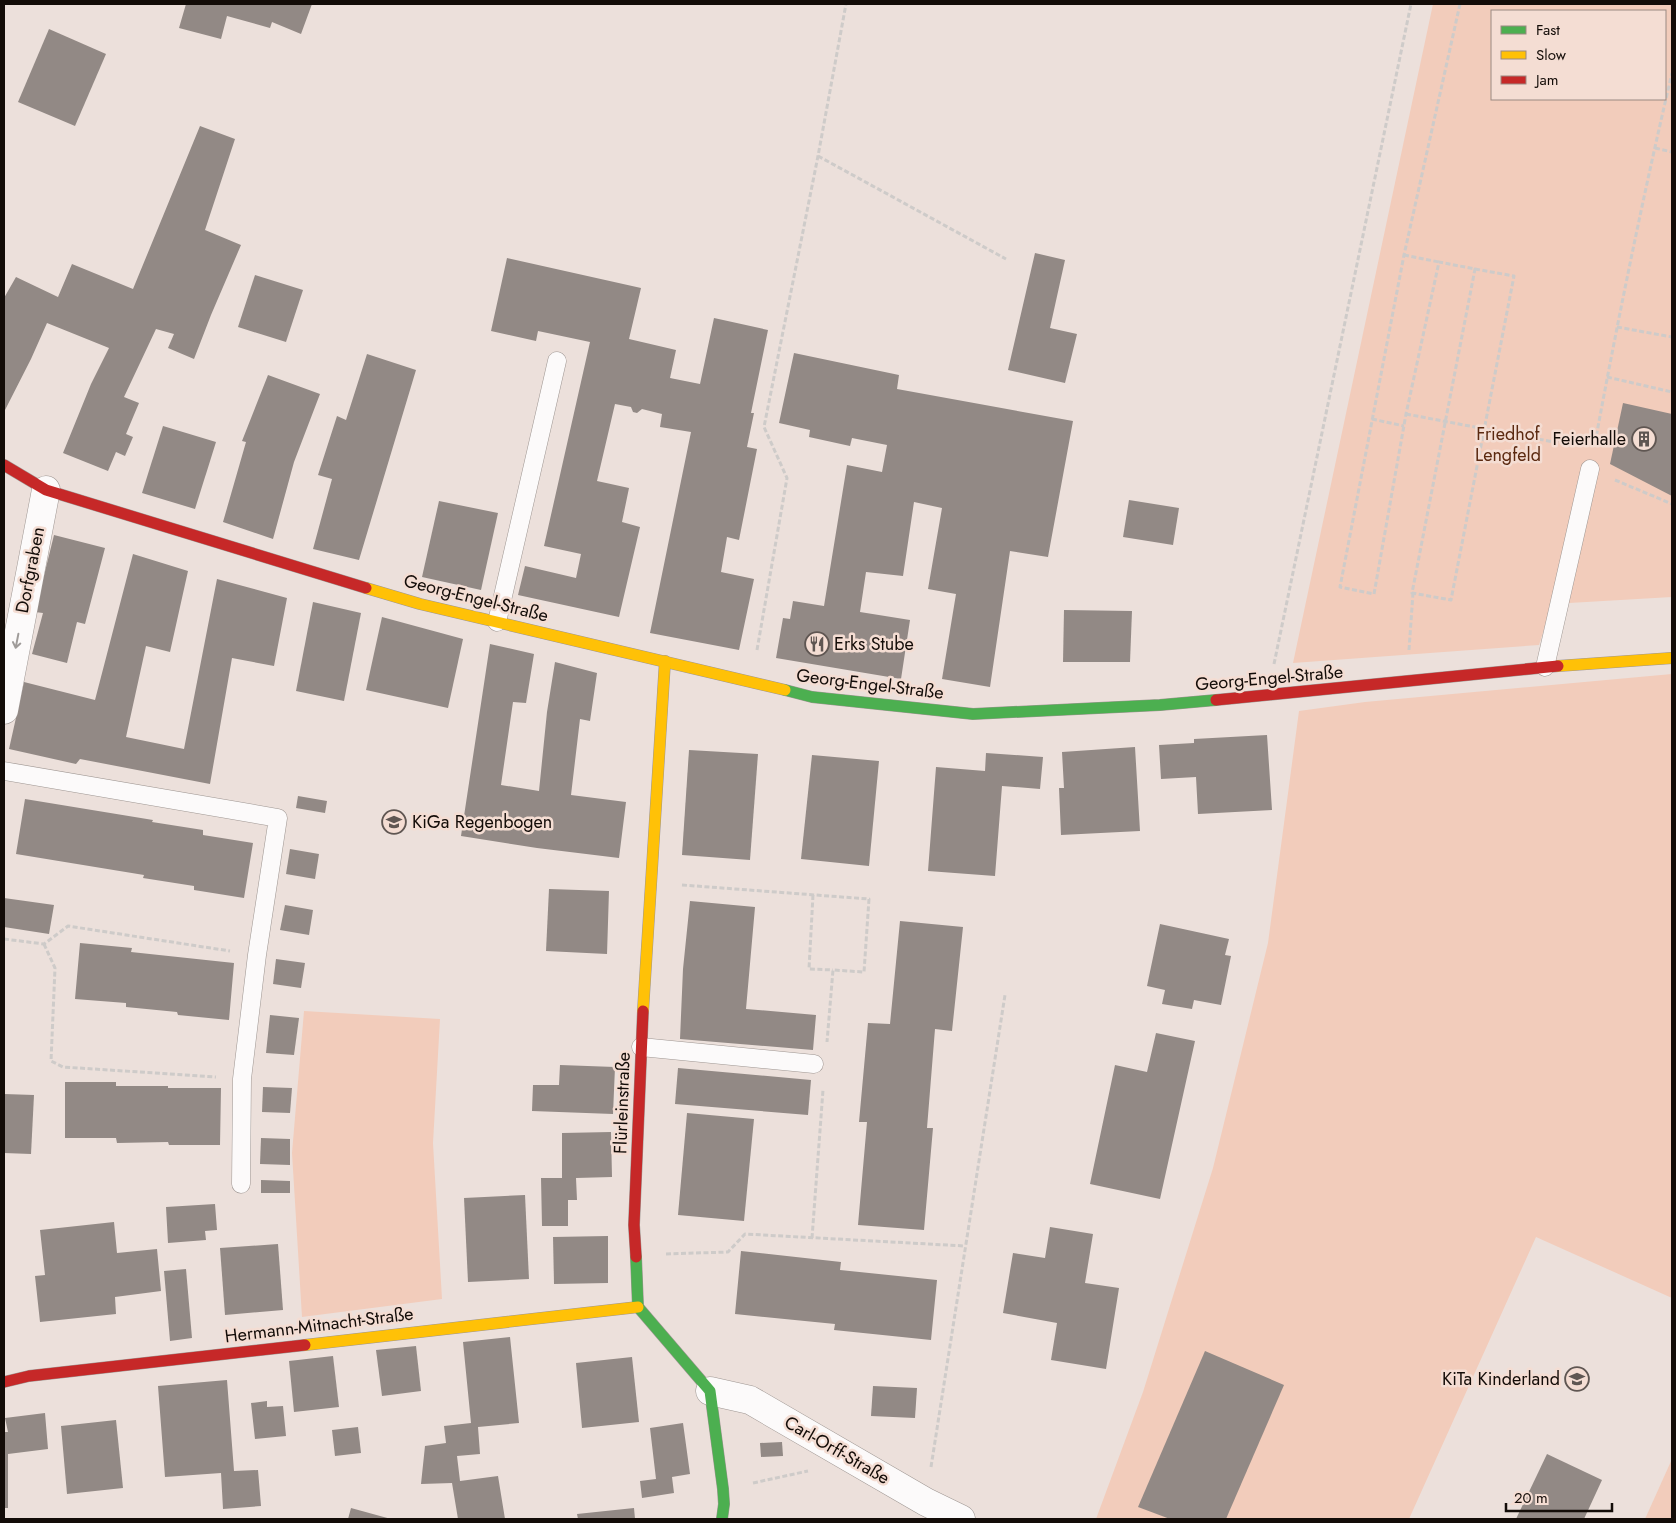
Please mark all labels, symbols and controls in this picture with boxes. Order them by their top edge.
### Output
legend [1491,10,1666,100]
text: Fast [1536,19,1560,41]
text: Slow [1536,44,1567,66]
text: Jam [1534,69,1559,91]
park label: Friedhof Lengfeld [1475,421,1541,468]
place label: Feierhalle [1552,426,1626,452]
building icon: Feierhalle [1631,426,1657,452]
street label: Dorfgraben [9,525,51,615]
street label: Georg-Engel-Straße [401,567,551,629]
restaurant icon: Erks Stube [804,631,830,657]
place label: Erks Stube [834,631,914,657]
one-way arrow [12,632,21,648]
street label: Georg-Engel-Straße [1194,659,1344,697]
street label: Georg-Engel-Straße [795,662,945,706]
school or university icon: KiGa Regenbogen [381,809,407,835]
place label: KiGa Regenbogen [412,809,552,835]
street label: Flürleinstraße [607,1051,637,1155]
street label: Hermann-Mitnacht-Straße [223,1301,415,1349]
place label: KiTa Kinderland [1442,1366,1560,1392]
school or university icon: KiTa Kinderland [1564,1366,1590,1392]
street label: Carl-Orff-Straße [779,1409,895,1491]
scale bar [1506,1480,1612,1512]
text: 20 m [1514,1487,1548,1509]

